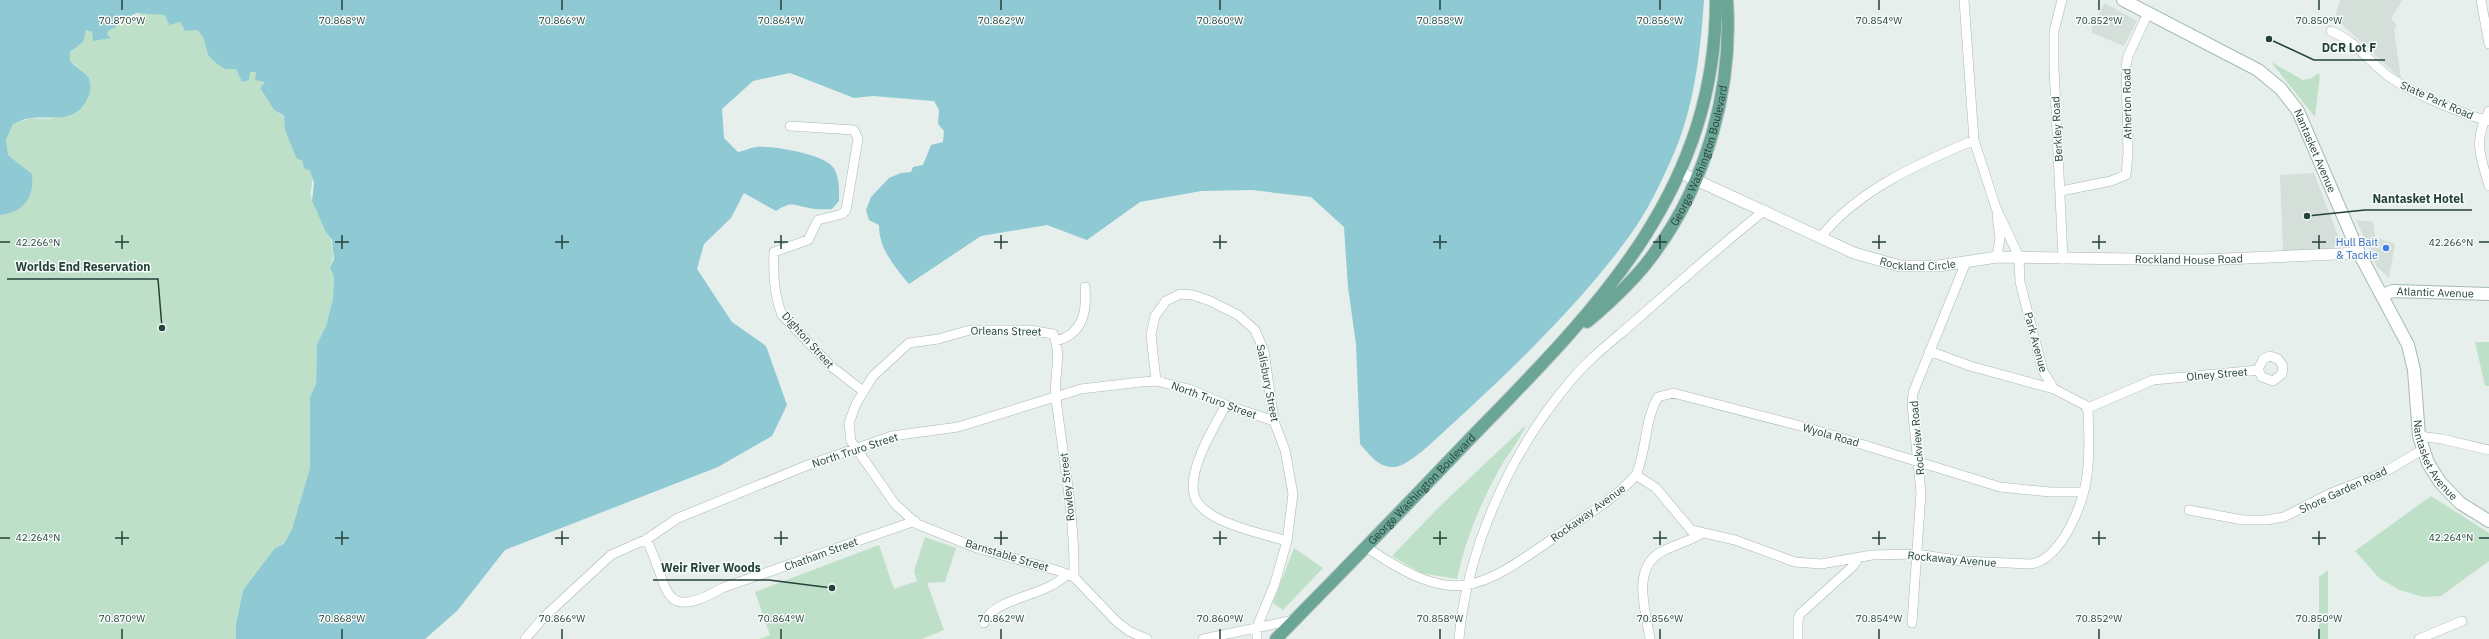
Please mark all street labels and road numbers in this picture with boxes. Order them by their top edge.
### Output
street label: Atherton Road [2119,68,2135,140]
street label: State Park Road [2398,78,2476,122]
street label: George Washington Boulevard [1667,84,1730,228]
street label: Berkley Road [2048,96,2066,162]
street label: Nantasket Avenue [2291,107,2339,195]
street label: Rockland House Road [2135,251,2243,267]
street label: Rockland Circle [1878,254,1957,273]
street label: Atlantic Avenue [2396,284,2474,301]
street label: Dighton Street [779,309,837,371]
street label: Park Avenue [2021,310,2051,374]
street label: Orleans Street [970,323,1042,339]
street label: Salisbury Street [1254,343,1282,423]
street label: Olney Street [2186,364,2248,384]
street label: North Truro Street [1169,378,1259,422]
street label: Rockview Road [1907,400,1927,476]
street label: Nantasket Avenue [2411,419,2461,503]
street label: Wyola Road [1801,420,1861,450]
street label: North Truro Street [810,429,900,471]
street label: George Washington Boulevard [1365,430,1478,548]
street label: Rowley Street [1056,452,1078,522]
street label: Shore Garden Road [2297,463,2389,517]
street label: Rockaway Avenue [1548,481,1628,545]
street label: Chatham Street [782,534,860,574]
street label: Barnstable Street [964,536,1051,574]
street label: Rockaway Avenue [1907,548,1997,570]

